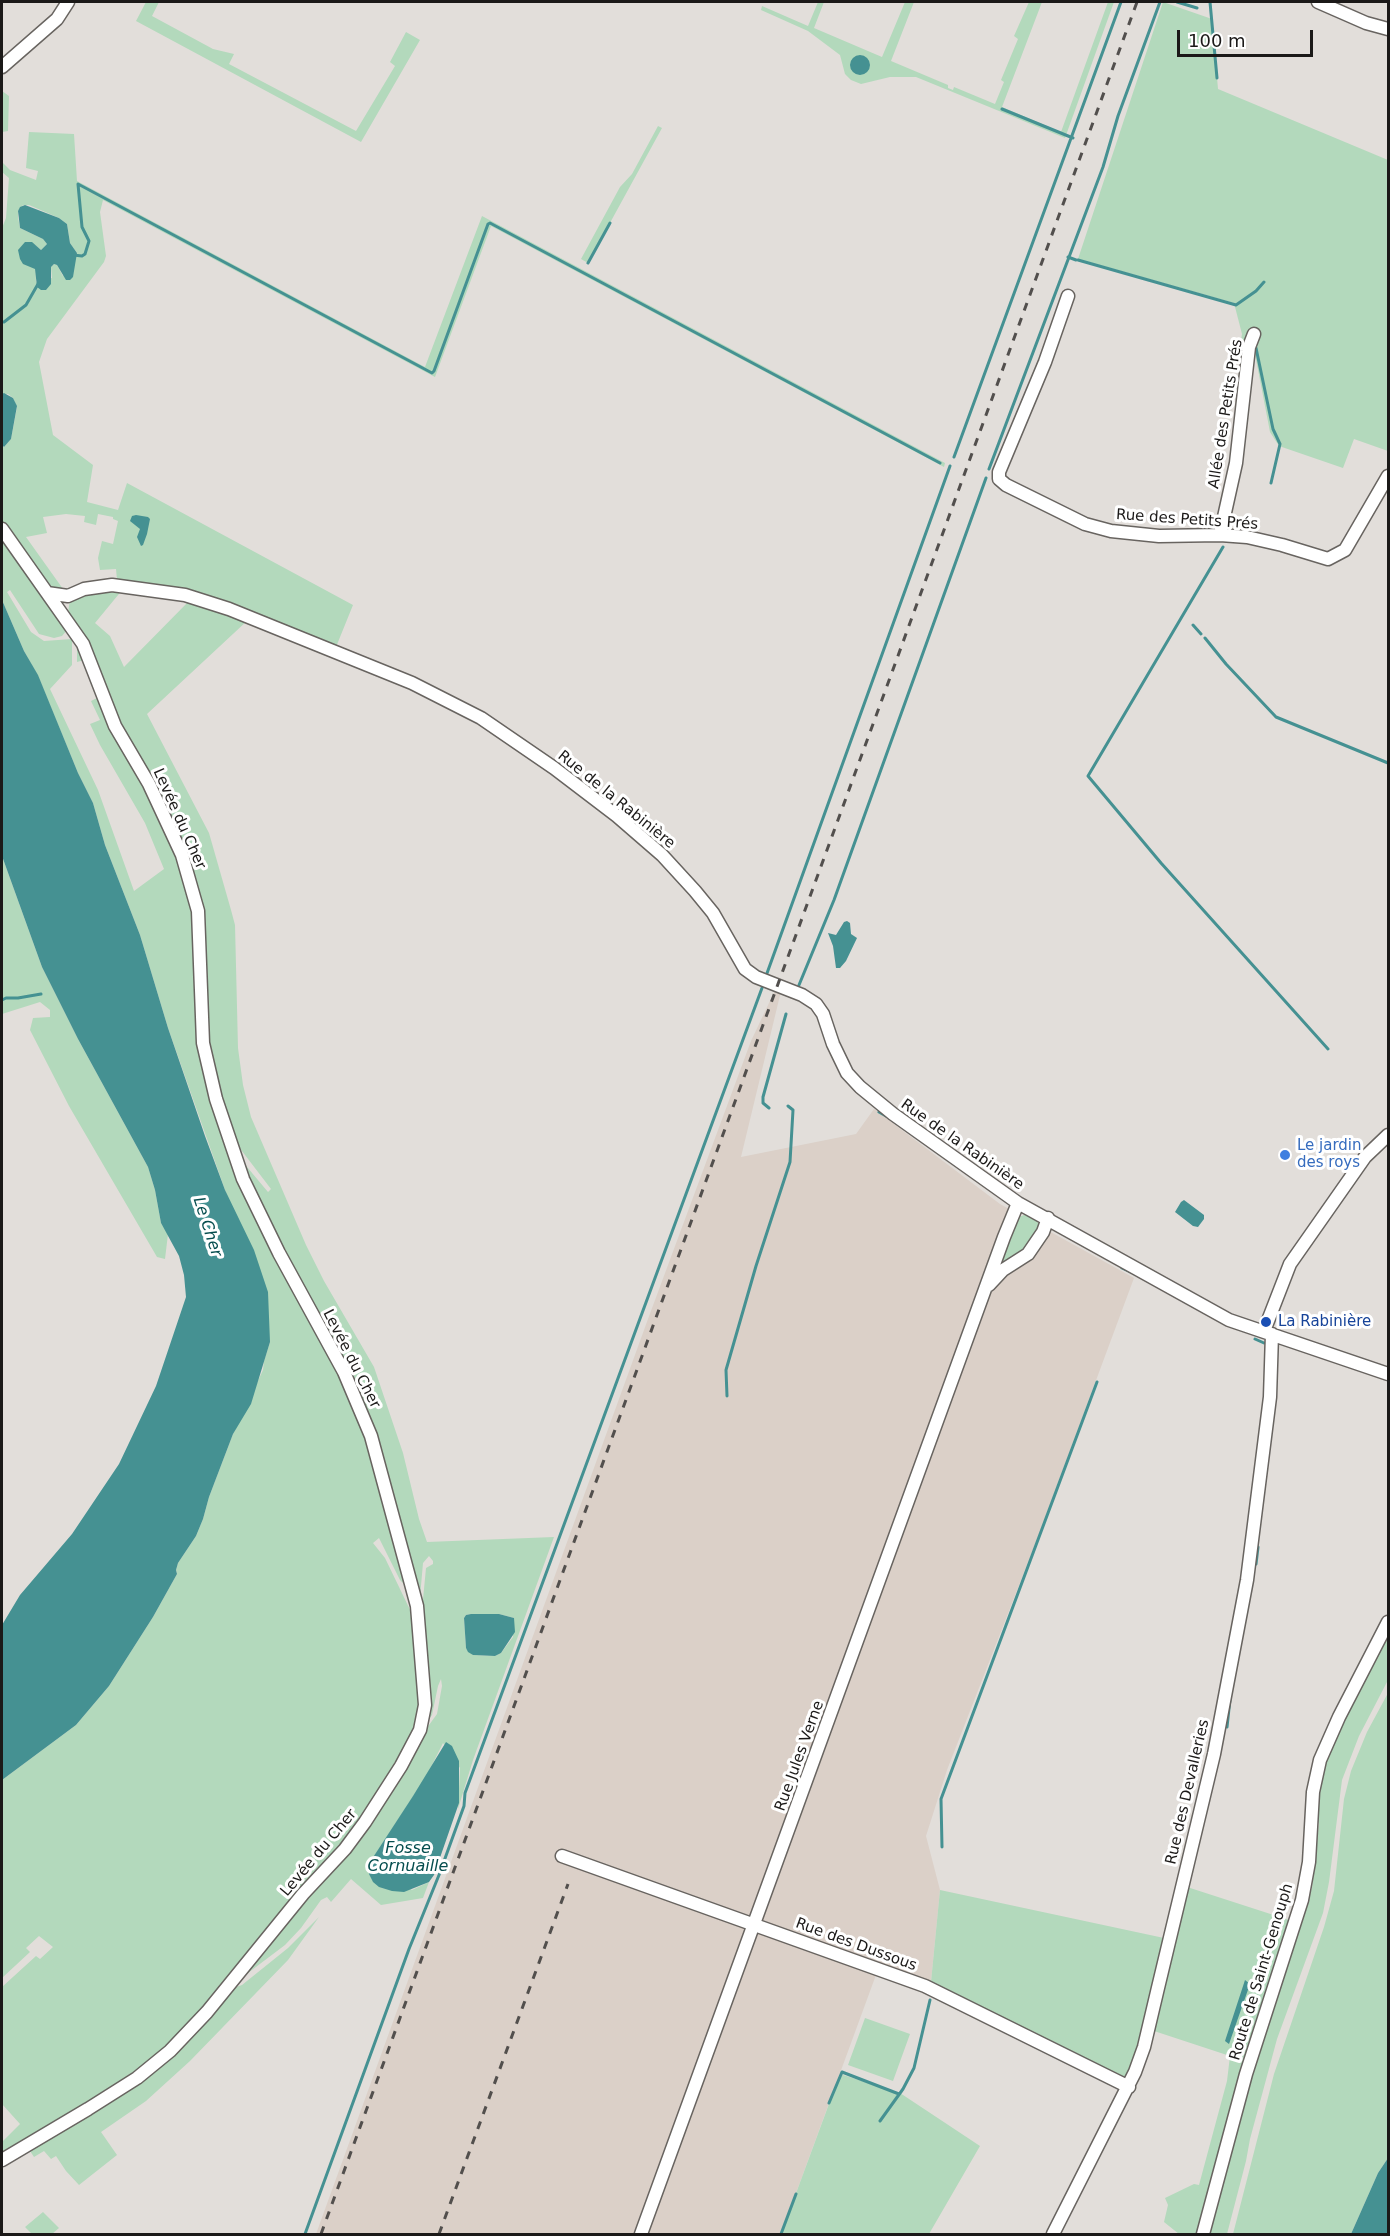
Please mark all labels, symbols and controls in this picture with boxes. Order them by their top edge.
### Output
scale bar [1180,18,1316,56]
text: 100 m [1188,30,1246,51]
street label: Allée des Petits Prés [1205,338,1247,490]
street label: Rue des Petits Prés [1115,506,1259,534]
street label: Rue de la Rabinière [554,747,678,853]
street label: Levée du Cher [149,766,209,872]
street label: Rue de la Rabinière [897,1096,1027,1194]
place label: Le jardin des roys [1297,1137,1362,1172]
marker: Le jardin des roys [1278,1148,1292,1162]
water label: Le Cher [188,1195,226,1259]
street label: Levée du Cher [318,1307,384,1411]
place label: La Rabinière [1278,1313,1371,1331]
marker: La Rabinière [1259,1315,1273,1329]
street label: Rue Jules Verne [772,1698,828,1814]
street label: Rue des Devalleries [1163,1718,1213,1866]
street label: Levée du Cher [277,1806,361,1900]
water label: Fosse Cornuaille [368,1839,448,1877]
street label: Route de Saint-Genouph [1226,1881,1298,2063]
street label: Rue des Dussous [793,1915,919,1975]

